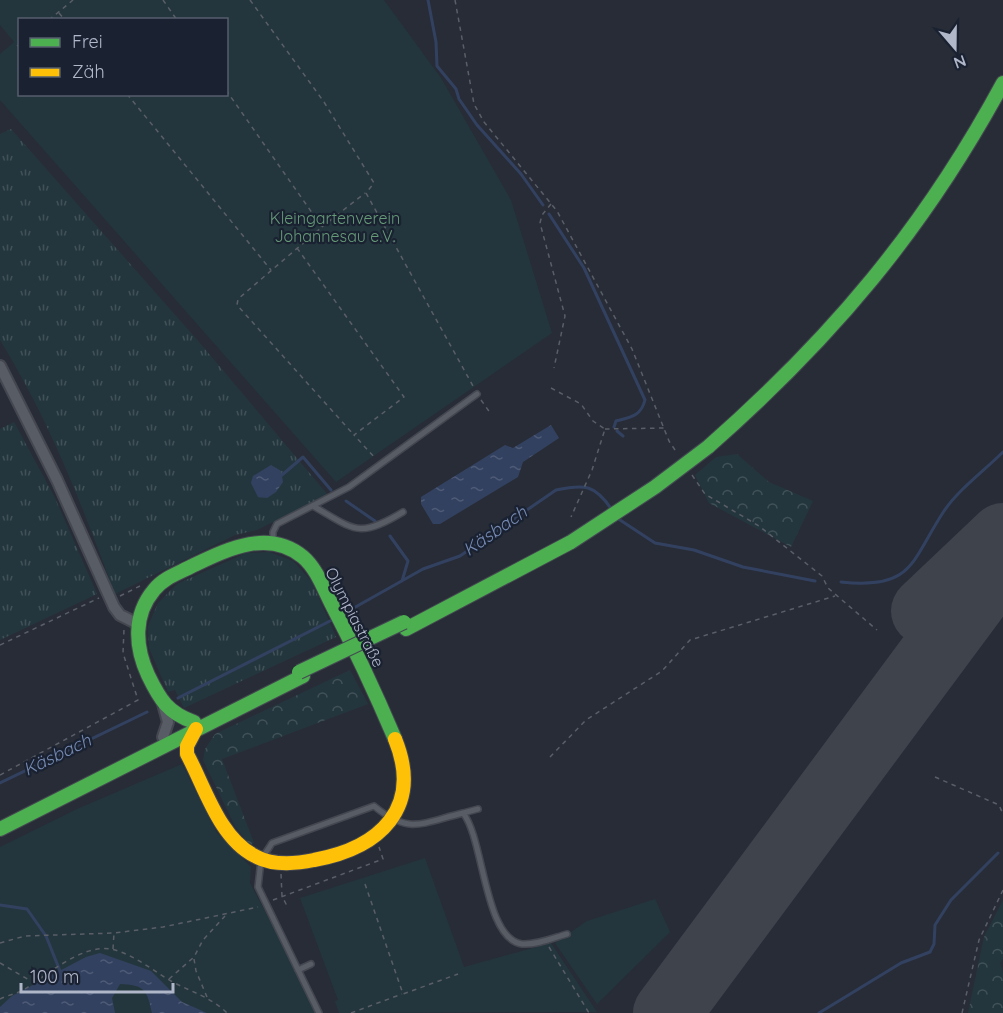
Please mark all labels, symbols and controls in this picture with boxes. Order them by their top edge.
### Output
legend [18,18,228,96]
north arrow [925,18,985,78]
text: Frei [72,30,103,53]
text: N [951,51,969,74]
text: Zäh [72,60,105,83]
park label: Kleingartenverein Johannesau e.V. [270,208,400,246]
water label: Käsbach [458,500,532,561]
street label: Olympiastraße [321,564,389,670]
water label: Käsbach [19,728,95,781]
scale bar [21,956,172,994]
text: 100 m [30,965,79,988]

